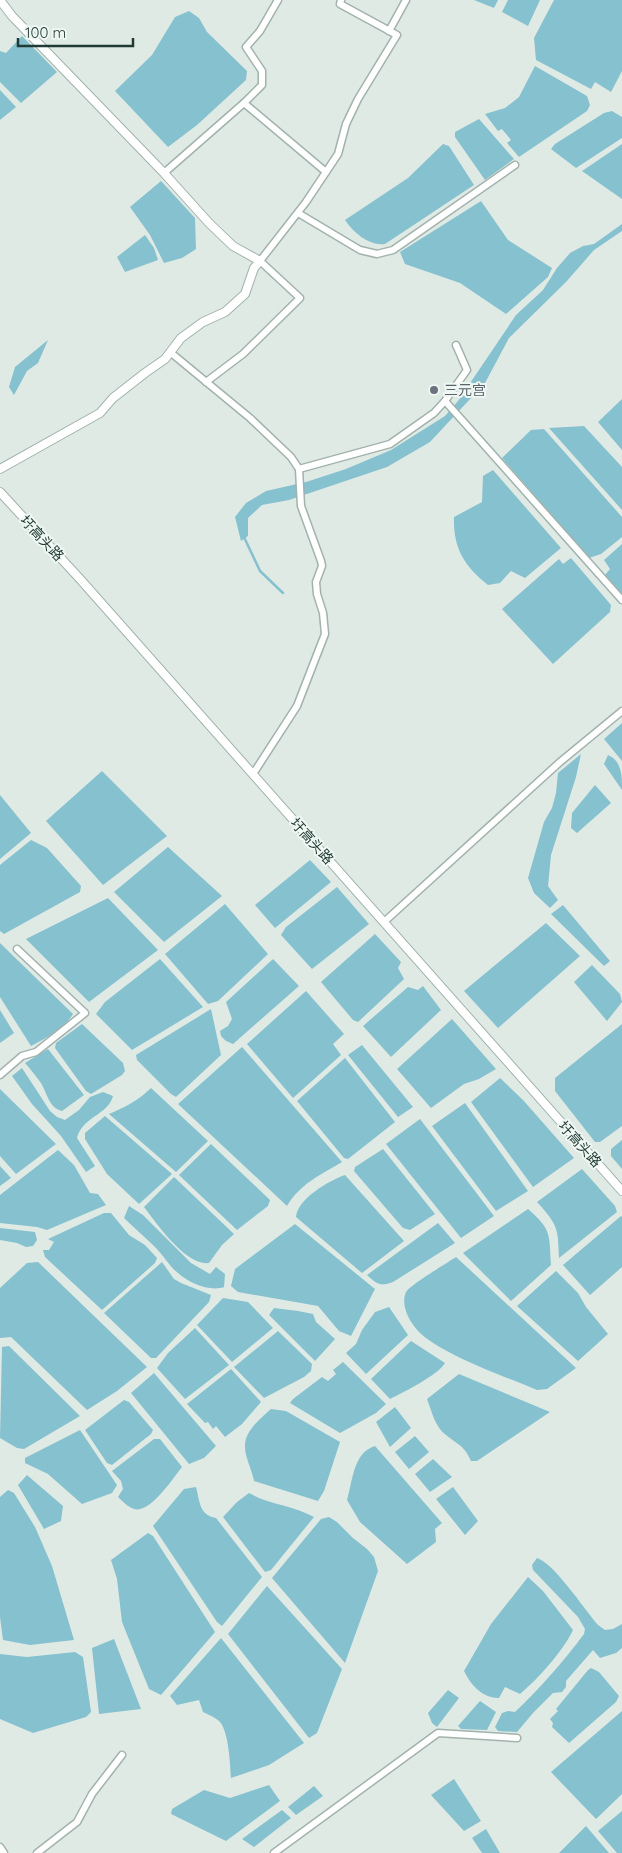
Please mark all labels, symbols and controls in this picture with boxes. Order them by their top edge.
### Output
scale bar [18,15,132,47]
text: 100 m [25,23,66,42]
place label: 三元宫 [444,381,486,399]
marker: 三元宫 [428,384,440,396]
street label: 圩高头路 [16,511,68,565]
street label: 圩高头路 [287,814,337,868]
street label: 圩高头路 [555,1117,605,1171]

